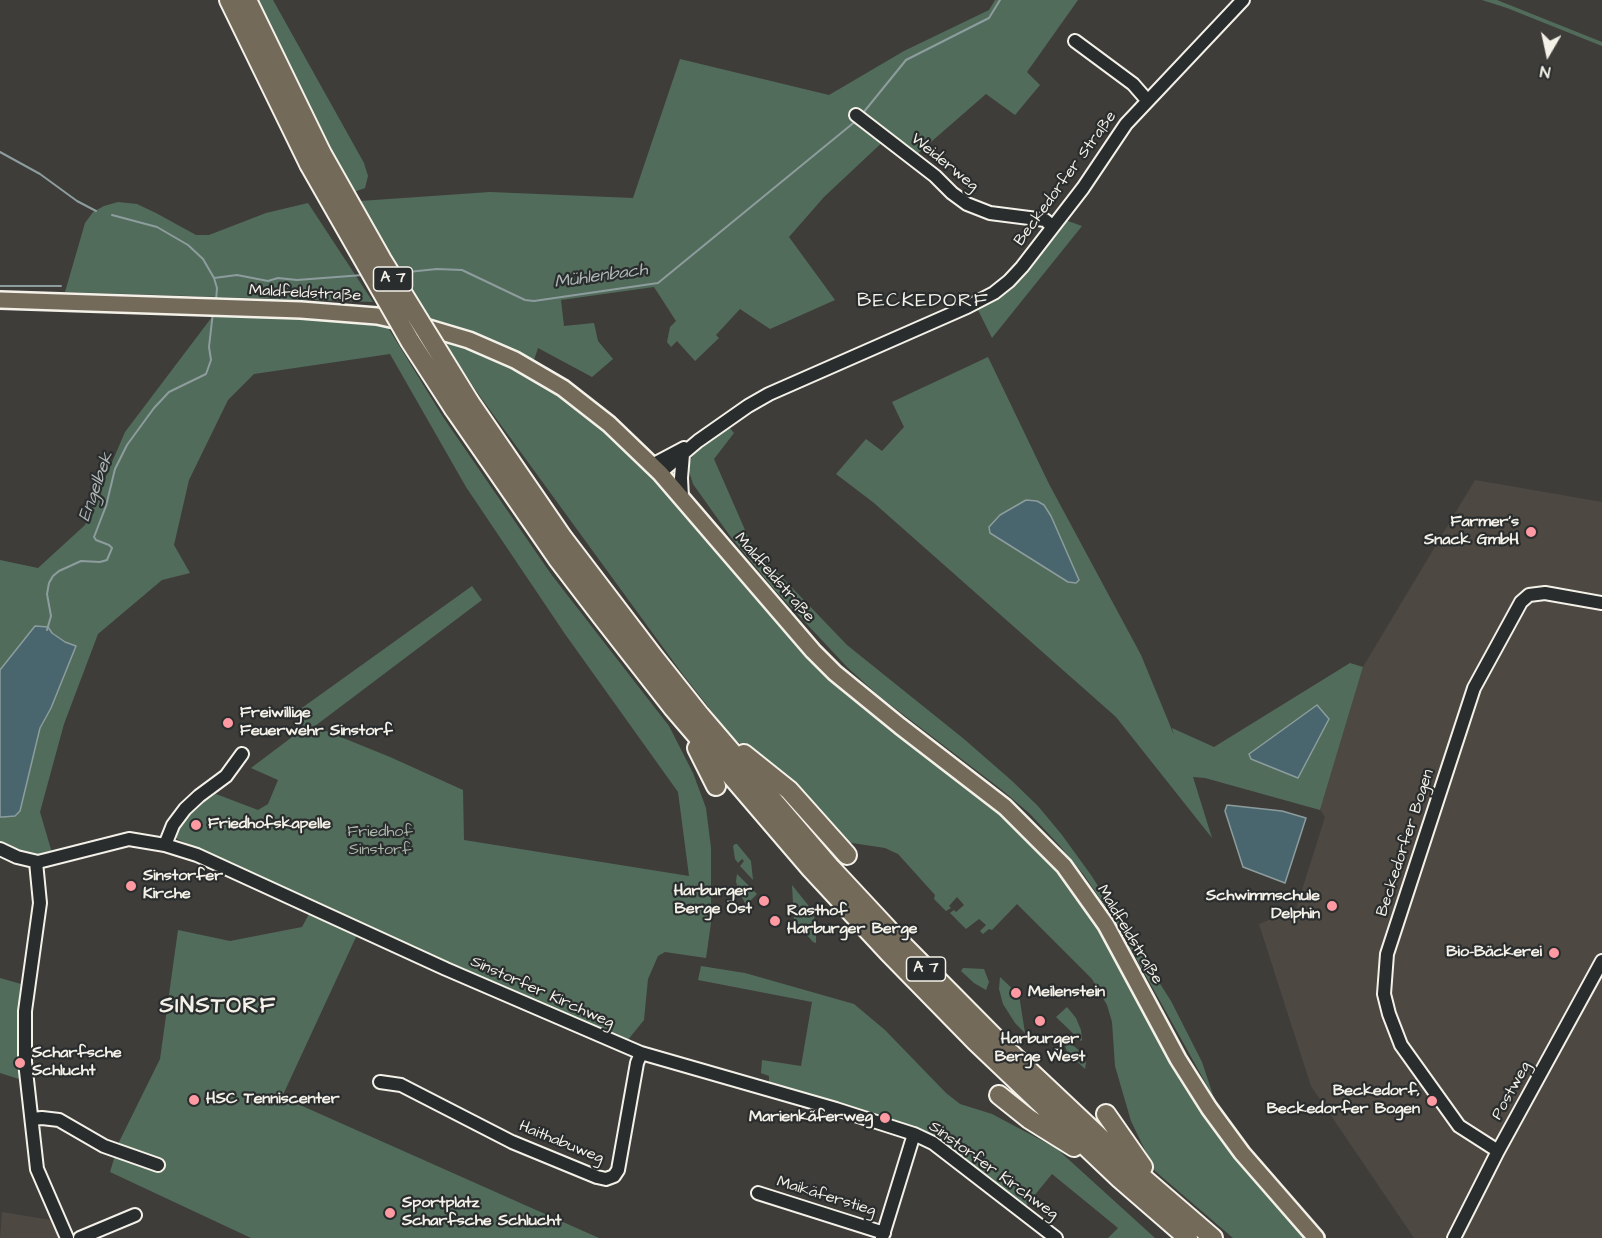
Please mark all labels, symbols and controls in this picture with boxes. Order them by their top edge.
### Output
north arrow [1518,24,1578,84]
text: N [1539,60,1552,83]
street label: Beckedorfer Straße [1011,108,1121,250]
street label: Weiderweg [906,130,982,196]
water label: Mühlenbach [553,260,649,294]
road number: A 7 [374,267,412,291]
street label: Maldfeldstraße [248,281,362,307]
district label: BECKEDORF [857,290,989,314]
water label: Engelbek [74,449,120,525]
place label: Farmer's Snack GmbH [1424,513,1519,551]
marker: Farmer's Snack GmbH [1524,525,1538,539]
street label: Maldfeldstraße [730,529,818,627]
place label: Freiwillige Feuerwehr Sinstorf [240,704,393,742]
marker: Freiwillige Feuerwehr Sinstorf [221,716,235,730]
street label: Beckedorfer Bogen [1373,767,1439,919]
place label: Friedhofskapelle [208,815,331,835]
marker: Friedhofskapelle [189,818,203,832]
park label: Friedhof Sinstorf [347,823,413,861]
place label: Sinstorfer Kirche [143,867,223,905]
marker: Sinstorfer Kirche [124,879,138,893]
place label: Harburger Berge Ost [674,882,752,920]
street label: Maldfeldstraße [1092,882,1166,988]
place label: Schwimmschule Delphin [1206,887,1320,925]
marker: Harburger Berge Ost [757,894,771,908]
marker: Schwimmschule Delphin [1325,899,1339,913]
place label: Rasthof Harburger Berge [787,902,918,940]
marker: Rasthof Harburger Berge [768,914,782,928]
place label: Bio-Bäckerei [1446,943,1542,963]
marker: Bio-Bäckerei [1547,946,1561,960]
street label: Sinstorfer Kirchweg [467,953,617,1033]
road number: A 7 [906,957,946,981]
place label: Meilenstein [1028,983,1105,1003]
marker: Meilenstein [1009,986,1023,1000]
district label: SINSTORF [160,994,276,1020]
marker: Harburger Berge West [1033,1014,1047,1028]
place label: Harburger Berge West [995,1030,1085,1068]
place label: Scharfsche Schlucht [32,1044,122,1082]
marker: Scharfsche Schlucht [13,1056,27,1070]
street label: Postweg [1488,1059,1536,1123]
place label: Beckedorf, Beckedorfer Bogen [1267,1082,1420,1120]
place label: HSC Tenniscenter [206,1090,340,1110]
marker: HSC Tenniscenter [187,1093,201,1107]
marker: Beckedorf, Beckedorfer Bogen [1425,1094,1439,1108]
place label: Marienkäferweg [749,1108,873,1128]
marker: Marienkäferweg [878,1111,892,1125]
street label: Haithabuweg [516,1117,606,1169]
street label: Sinstorfer Kirchweg [925,1118,1061,1224]
street label: Maikäferstieg [774,1173,878,1221]
place label: Sportplatz Scharfsche Schlucht [402,1194,561,1232]
marker: Sportplatz Scharfsche Schlucht [383,1206,397,1220]

